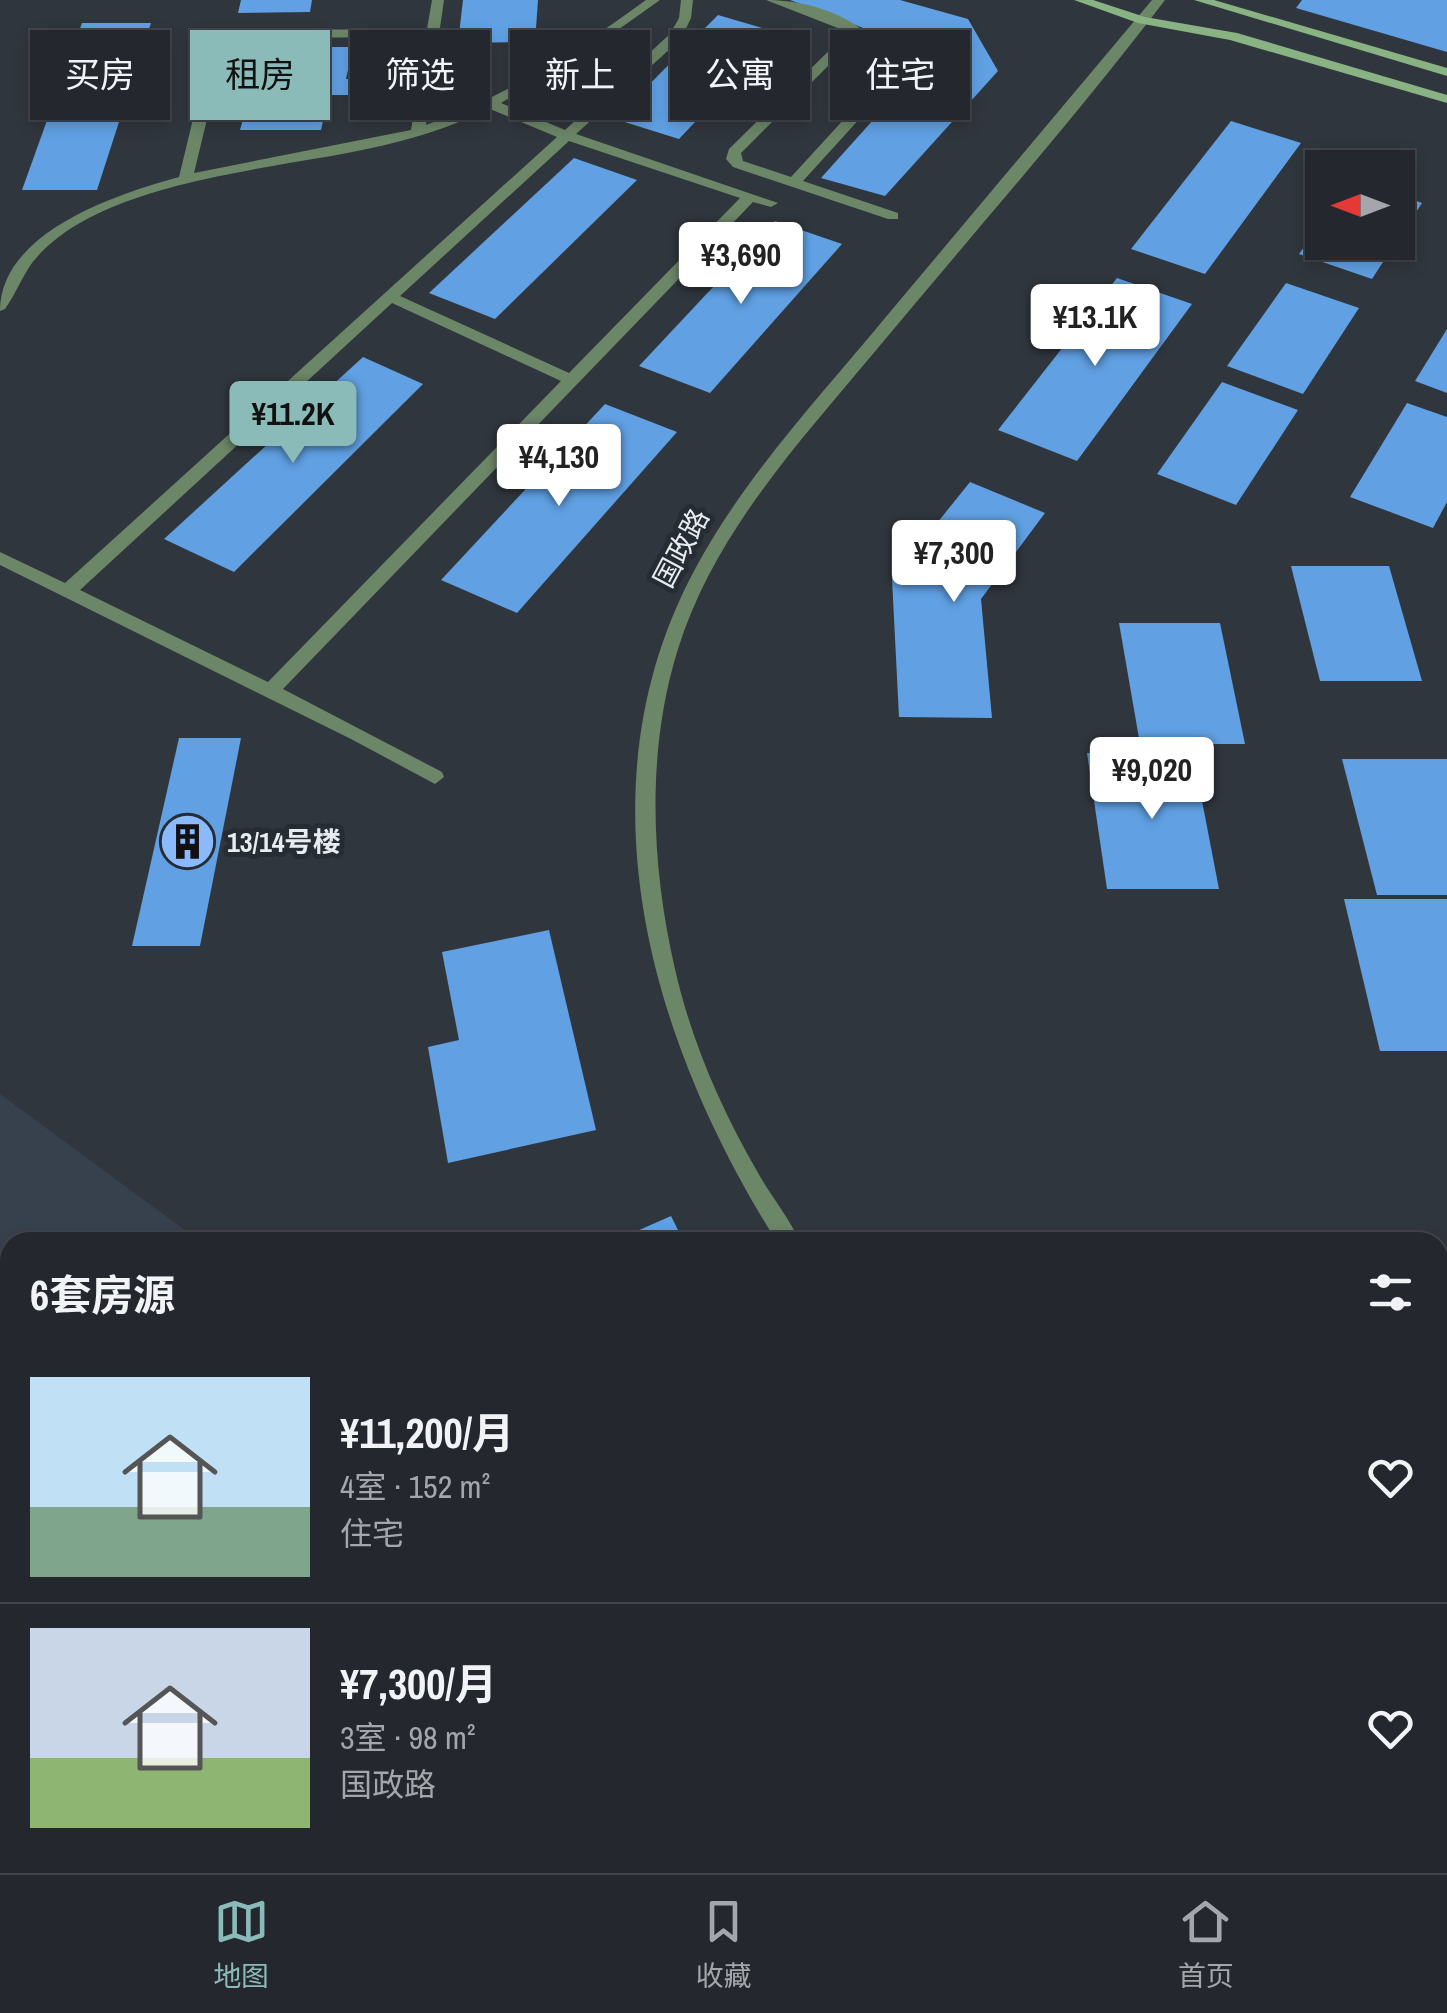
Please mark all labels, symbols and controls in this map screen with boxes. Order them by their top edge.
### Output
chip: 买房 [30,30,170,120]
chip: 租房 [190,30,330,120]
chip: 筛选 [350,30,490,120]
chip: 新上 [510,30,650,120]
chip: 公寓 [670,30,810,120]
chip: 住宅 [830,30,970,120]
north arrow [1305,150,1415,260]
map controls [1305,150,1415,260]
pin: ¥3,690 [660,222,822,307]
text: ¥3,690 [701,233,781,276]
pin: ¥13.1K [1014,284,1176,369]
text: ¥13.1K [1053,295,1137,338]
pin: ¥11.2K [212,381,374,466]
text: ¥11.2K [251,392,335,435]
pin: ¥4,130 [478,424,640,509]
text: ¥4,130 [519,435,599,478]
street label: 国政路 [645,502,717,594]
pin: ¥7,300 [873,520,1035,605]
text: ¥7,300 [914,531,994,574]
pin: ¥9,020 [1071,737,1233,822]
text: ¥9,020 [1112,748,1192,791]
building icon: 13/14号楼 [158,812,218,872]
place label: 13/14号楼 [227,823,340,861]
icon: filters [1363,1265,1418,1320]
text: 6套房源 [30,1267,175,1323]
text: ¥11,200/月 [340,1405,514,1461]
icon: home [110,1417,230,1537]
icon: heart [1363,1450,1418,1505]
text: 4室 · 152 m² [340,1465,490,1508]
text: 住宅 [340,1512,404,1555]
text: ¥7,300/月 [340,1656,497,1712]
icon: home [110,1668,230,1788]
icon: heart [1363,1701,1418,1756]
text: 3室 · 98 m² [340,1716,476,1759]
text: 国政路 [340,1763,436,1806]
tab: 地图 [213,1894,269,1995]
tab: 收藏 [695,1894,752,1995]
tab: 首页 [1178,1894,1234,1995]

